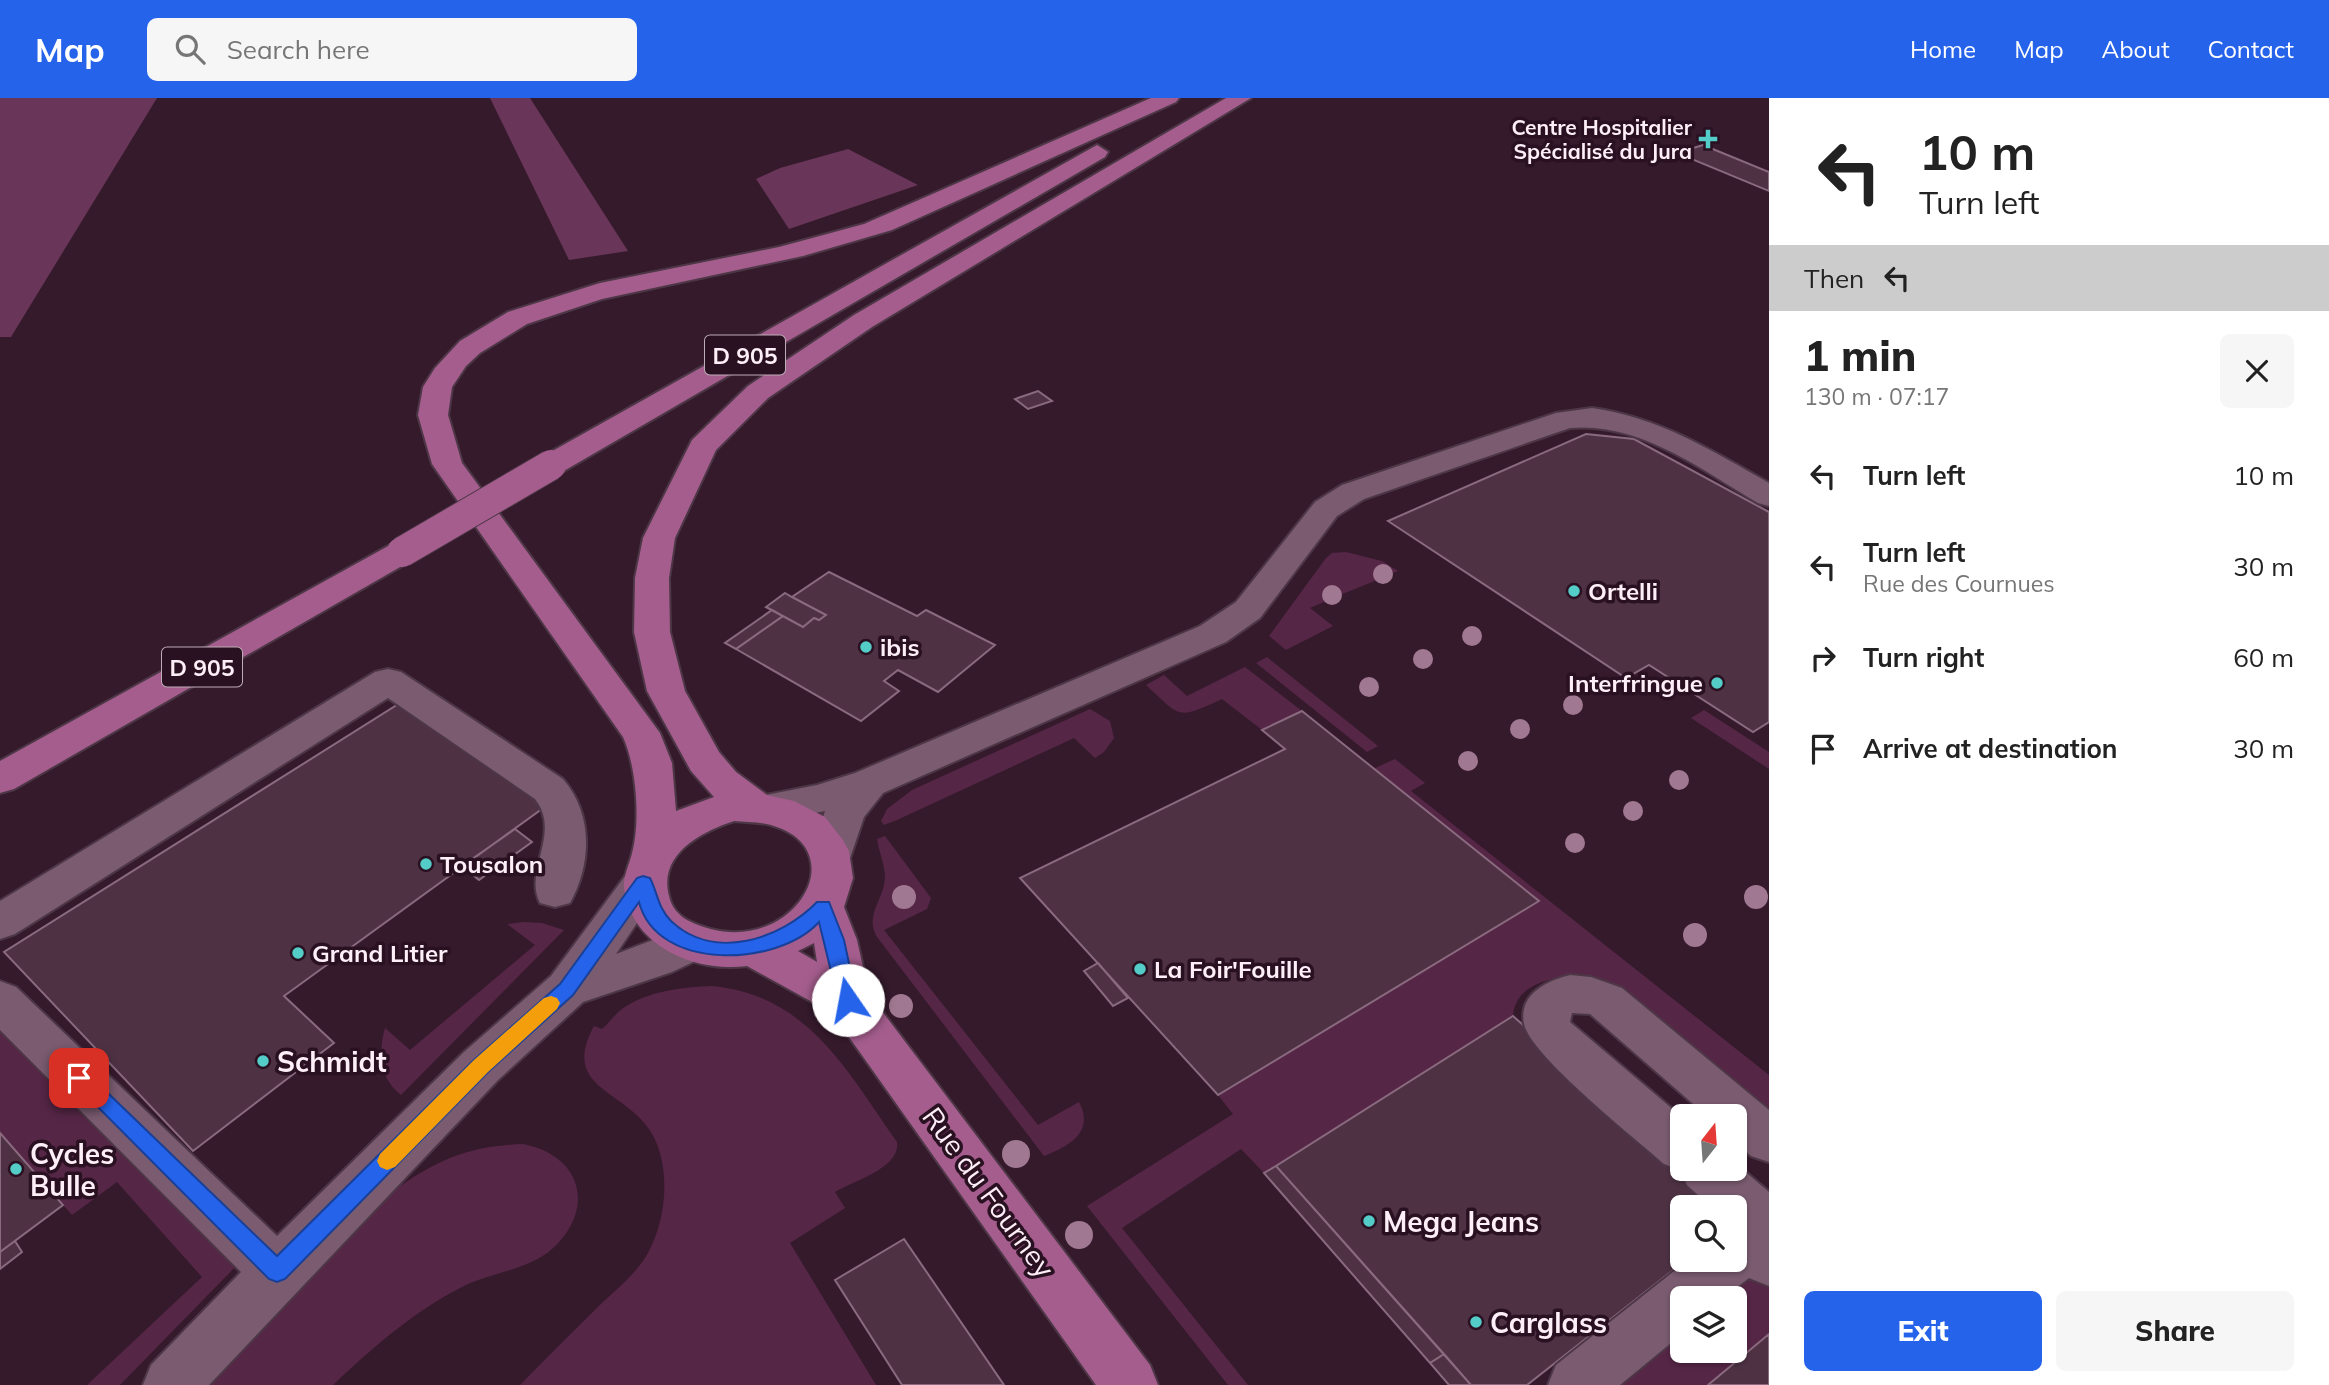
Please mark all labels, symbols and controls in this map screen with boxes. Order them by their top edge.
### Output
search box [147,18,637,81]
text: Map [35,29,105,70]
icon: search [171,30,209,68]
text: Search here [227,33,370,66]
text: Home [1910,34,1976,64]
text: Map [2014,34,2064,64]
text: About [2102,34,2170,64]
text: Contact [2208,34,2294,64]
place label: Centre Hospitalier Spécialisé du Jura [1511,114,1693,164]
text: 10 m [1919,121,2035,182]
icon: left [1804,126,1895,217]
marker: Centre Hospitalier Spécialisé du Jura [1698,129,1718,149]
text: Turn left [1919,182,2039,222]
icon: left [1878,259,1916,297]
text: Then [1804,262,1864,295]
text: 1 min [1804,329,1917,382]
button: close [2220,334,2294,408]
road number: D 905 [705,336,785,374]
text: 130 m · 07:17 [1804,382,1949,411]
icon: left [1804,457,1842,495]
text: Turn left [1863,459,1965,492]
text: 10 m [2233,459,2294,492]
text: Turn left [1863,536,1965,569]
icon: left [1804,548,1842,586]
text: 30 m [2233,550,2294,583]
text: Rue des Cournues [1863,569,2055,598]
place label: Ortelli [1588,576,1658,606]
marker: Ortelli [1566,583,1582,599]
place label: ibis [880,632,919,662]
marker: ibis [858,639,874,655]
icon: right [1804,639,1842,677]
text: Turn right [1863,641,1984,674]
text: 60 m [2233,641,2294,674]
road number: D 905 [162,648,242,687]
place label: Interfringue [1568,668,1703,698]
marker: Interfringue [1709,675,1725,691]
icon: arrive [1804,730,1842,768]
text: Arrive at destination [1863,732,2118,765]
text: 30 m [2233,732,2294,765]
place label: Tousalon [440,849,543,879]
marker: Tousalon [418,856,434,872]
place label: Grand Litier [312,938,448,968]
marker: Grand Litier [290,945,306,961]
place label: La Foir'Fouille [1154,954,1312,984]
marker: La Foir'Fouille [1132,961,1148,977]
position arrow [811,963,885,1037]
place label: Schmidt [277,1044,387,1079]
pin [49,1048,109,1108]
marker: Schmidt [255,1053,271,1069]
icon: arrive [60,1059,98,1097]
street label: Rue du Fourney [915,1100,1063,1284]
north arrow [1670,1104,1746,1181]
map controls [1670,1104,1747,1363]
place label: Cycles Bulle [30,1136,114,1203]
marker: Cycles Bulle [8,1161,24,1177]
button: search [1670,1195,1747,1272]
place label: Mega Jeans [1383,1204,1539,1239]
marker: Mega Jeans [1361,1213,1377,1229]
button: layers [1670,1286,1747,1363]
button: Exit [1804,1291,2042,1371]
button: Share [2056,1291,2294,1371]
place label: Carglass [1490,1305,1607,1340]
marker: Carglass [1468,1314,1484,1330]

